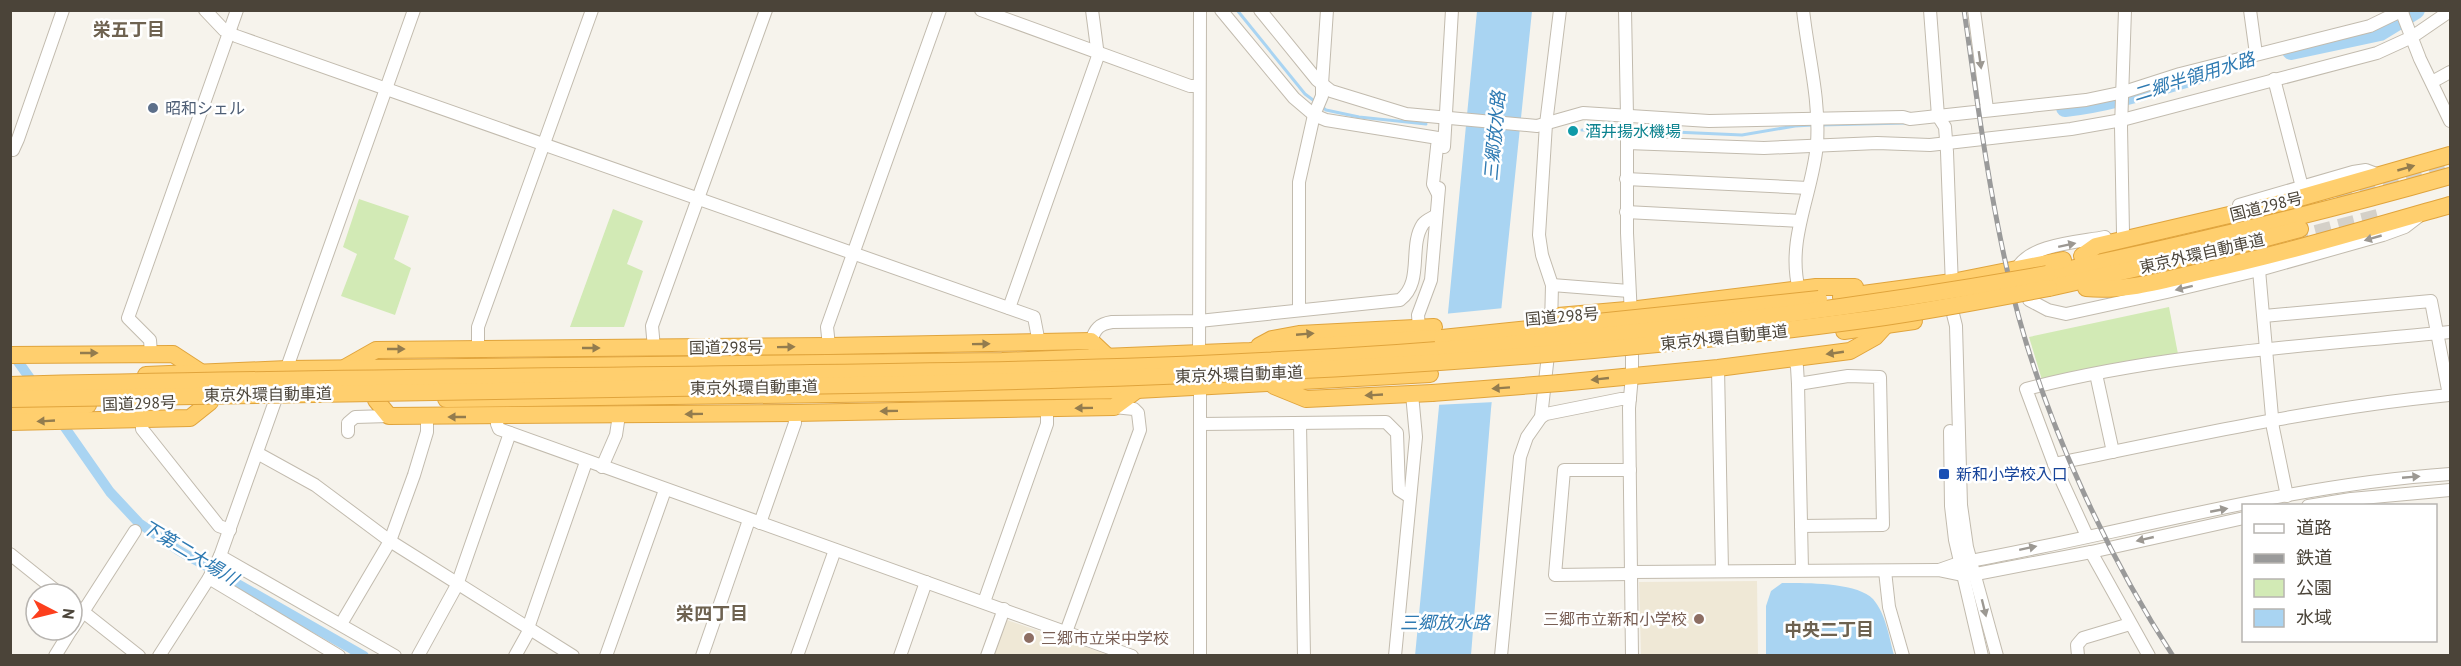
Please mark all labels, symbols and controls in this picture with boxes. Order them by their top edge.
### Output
district label: 栄五丁目 [93,18,165,41]
water label: 二郷半領用水路 [2130,47,2259,106]
one-way arrow [1976,50,1985,69]
water label: 三郷放水路 [1479,88,1510,182]
place label: 昭和シェル [165,98,245,118]
marker: 昭和シェル [146,101,160,115]
place label: 酒井揚水機場 [1585,121,1681,141]
marker: 酒井揚水機場 [1566,124,1580,138]
one-way arrow [2397,163,2415,172]
street label: 国道298号 [2228,187,2304,225]
street label: 東京外環自動車道 [2137,229,2267,277]
one-way arrow [2363,234,2381,243]
one-way arrow [2058,240,2077,249]
one-way arrow [2175,283,2193,293]
street label: 国道298号 [1524,303,1600,329]
street label: 東京外環自動車道 [1659,320,1789,354]
one-way arrow [1295,329,1314,339]
street label: 国道298号 [689,336,763,358]
one-way arrow [971,339,990,349]
one-way arrow [776,342,795,351]
one-way arrow [581,343,600,353]
one-way arrow [386,344,405,354]
one-way arrow [80,348,99,358]
one-way arrow [1826,348,1845,357]
street label: 東京外環自動車道 [1175,362,1303,386]
one-way arrow [1590,374,1609,384]
street label: 東京外環自動車道 [690,376,818,398]
street label: 東京外環自動車道 [204,383,332,405]
one-way arrow [1492,383,1511,393]
one-way arrow [1364,391,1383,400]
street label: 国道298号 [102,392,176,414]
one-way arrow [1075,403,1094,413]
one-way arrow [880,407,899,416]
one-way arrow [685,409,704,419]
one-way arrow [448,412,467,422]
one-way arrow [36,416,55,425]
place label: 新和小学校入口 [1956,464,2068,484]
marker: 新和小学校入口 [1937,467,1951,481]
one-way arrow [2402,472,2421,482]
legend [2242,504,2437,642]
one-way arrow [2210,505,2229,514]
water label: 下第二大場川 [138,515,244,591]
text: 道路 [2296,516,2332,539]
one-way arrow [2135,535,2154,544]
one-way arrow [2018,543,2037,552]
text: 鉄道 [2296,546,2332,569]
text: 公園 [2296,576,2332,599]
north arrow [24,582,84,642]
one-way arrow [1980,599,1990,617]
district label: 栄四丁目 [676,602,748,625]
text: 水域 [2296,606,2332,629]
text: N [58,607,79,620]
place label: 三郷市立新和小学校 [1543,609,1687,629]
water label: 三郷放水路 [1400,611,1492,634]
marker: 三郷市立新和小学校 [1692,612,1706,626]
district label: 中央二丁目 [1784,618,1874,641]
place label: 三郷市立栄中学校 [1041,628,1169,648]
marker: 三郷市立栄中学校 [1022,631,1036,645]

